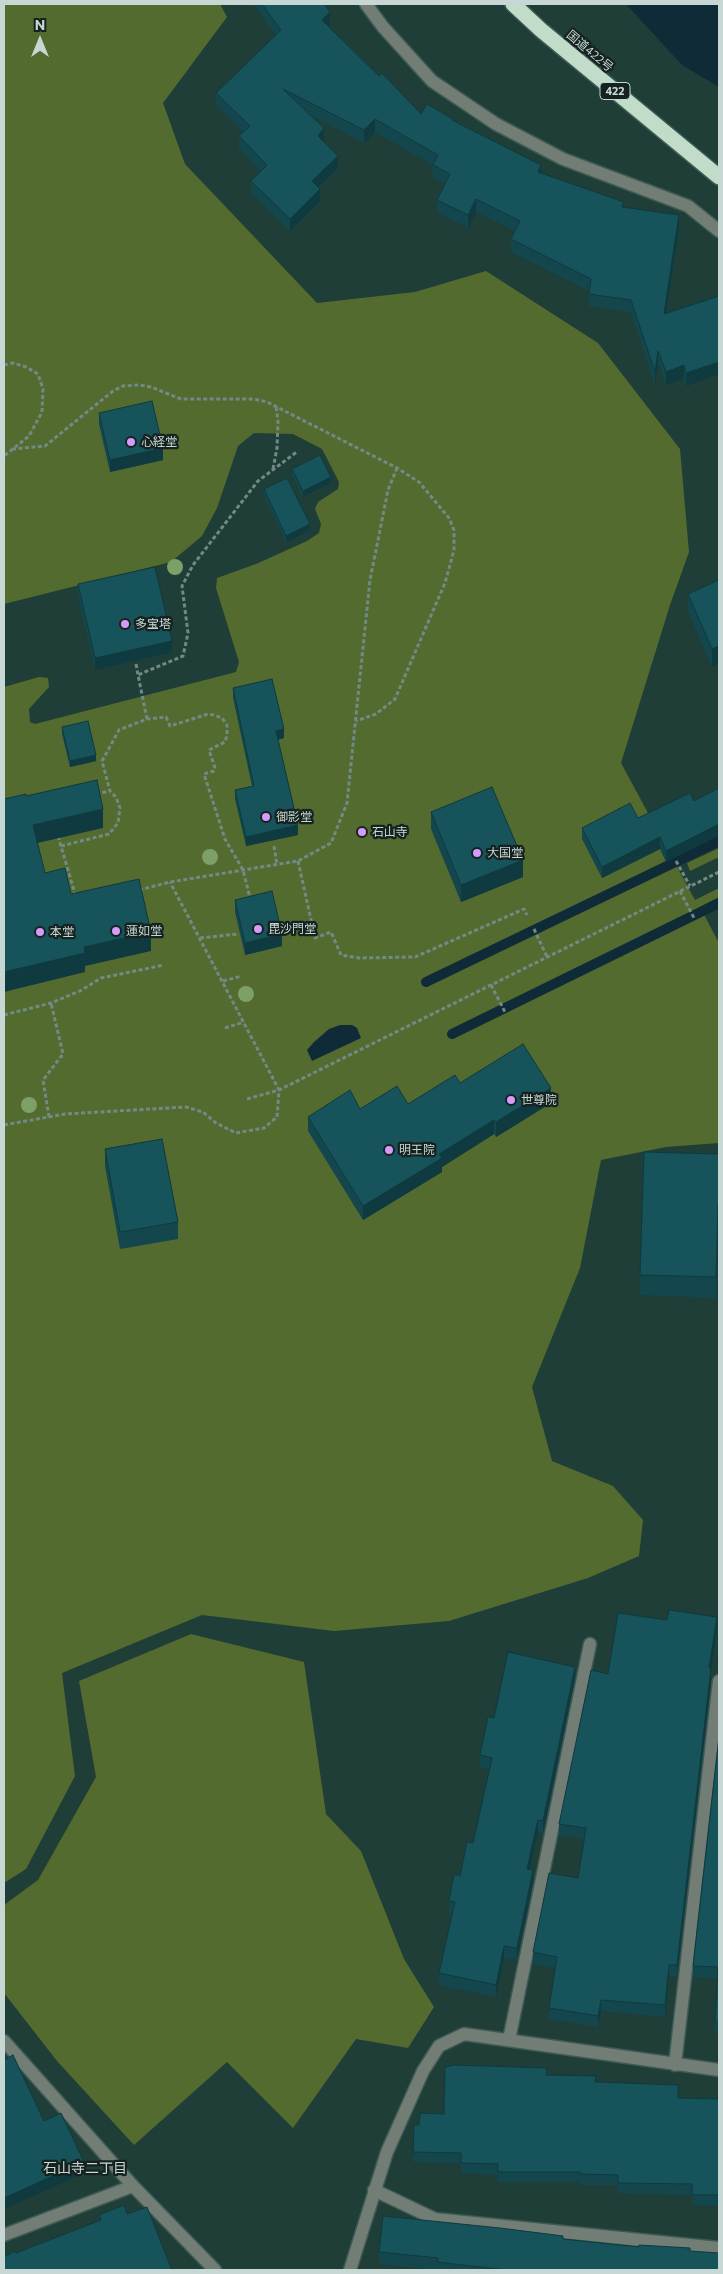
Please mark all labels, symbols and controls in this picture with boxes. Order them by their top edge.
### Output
north arrow [15,15,65,65]
text: N [35,16,45,33]
street label: 国道422号 [564,27,616,75]
road number: 422 [600,82,630,100]
place label: 心経堂 [141,435,177,449]
marker: 心経堂 [125,436,137,448]
place label: 多宝塔 [135,617,171,631]
marker: 多宝塔 [119,618,131,630]
place label: 御影堂 [276,810,312,824]
marker: 御影堂 [260,811,272,823]
place label: 石山寺 [372,825,408,839]
marker: 石山寺 [356,826,368,838]
place label: 大国堂 [487,846,523,860]
marker: 大国堂 [471,847,483,859]
place label: 毘沙門堂 [268,922,316,936]
marker: 毘沙門堂 [252,923,264,935]
place label: 蓮如堂 [126,924,162,938]
place label: 本堂 [50,925,74,939]
marker: 蓮如堂 [110,925,122,937]
marker: 本堂 [34,926,46,938]
place label: 世尊院 [521,1093,557,1107]
marker: 世尊院 [505,1094,517,1106]
place label: 明王院 [399,1143,435,1157]
marker: 明王院 [383,1144,395,1156]
district label: 石山寺二丁目 [43,2160,127,2176]

